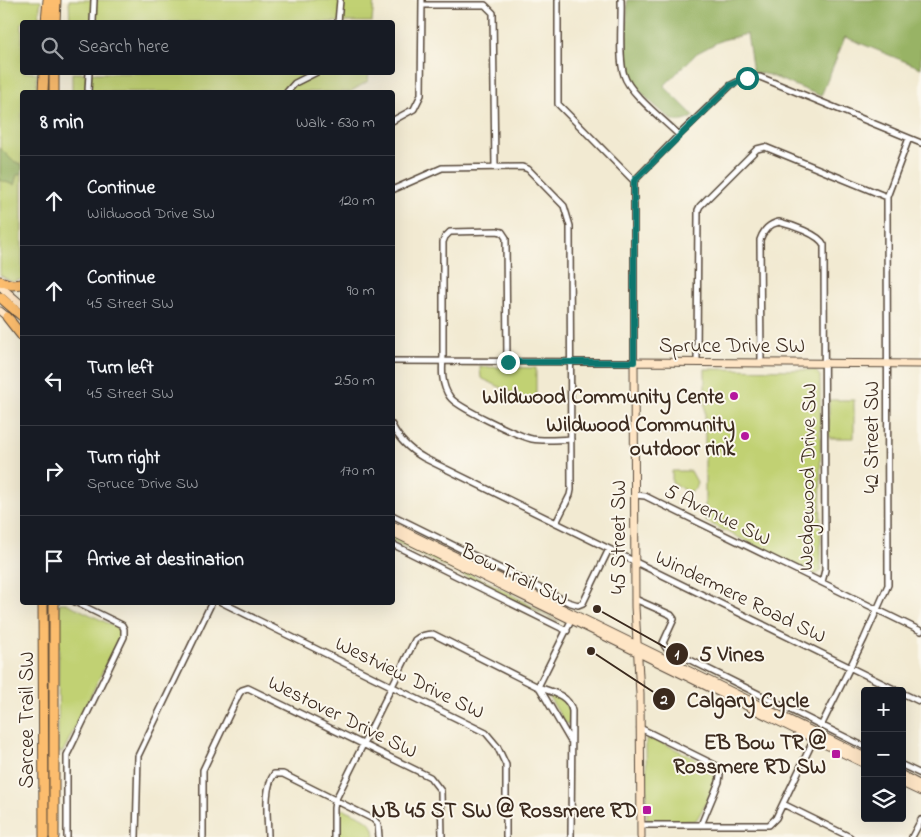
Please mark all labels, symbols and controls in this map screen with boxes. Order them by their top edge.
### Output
search box [20,20,395,75]
icon: search [38,34,66,62]
text: Search here [78,34,169,61]
route start [736,67,759,90]
text: 8 min [40,108,84,138]
text: Walk · 630 m [296,111,375,135]
text: Continue [87,175,155,202]
icon: ahead [40,187,68,215]
text: 120 m [339,189,375,213]
text: Wildwood Drive SW [87,202,215,226]
text: Continue [87,265,155,292]
icon: ahead [40,277,68,305]
text: 90 m [347,279,375,303]
text: 45 Street SW [87,292,174,316]
street label: Spruce Drive SW [659,332,805,362]
route end [497,351,520,374]
text: Turn left [87,355,154,382]
icon: left [40,367,68,395]
text: 250 m [335,369,375,393]
street label: 42 Street SW [858,381,888,493]
text: 45 Street SW [87,382,174,406]
place label: Wildwood Community Cente [482,383,725,415]
street label: Wedgewood Drive SW [792,383,828,571]
marker: Wildwood Community Cente [728,390,740,402]
place label: Wildwood Community outdoor rink [546,411,736,465]
marker: Wildwood Community outdoor rink [739,430,751,442]
text: Turn right [87,445,160,472]
icon: right [40,457,68,485]
text: 170 m [340,459,375,483]
text: Spruce Drive SW [87,472,198,496]
street label: 5 Avenue SW [659,477,775,554]
street label: 45 Street SW [605,480,635,594]
street label: Bow Trail SW [454,536,573,615]
street label: Windermere Road SW [650,543,831,652]
icon: arrive [40,547,68,575]
text: Arrive at destination [87,547,244,574]
street label: Westview Drive SW [329,630,489,728]
callout: 5 Vines [664,635,775,672]
text: 5 Vines [699,640,765,672]
text: 1 [675,644,680,666]
street label: Sarcee Trail SW [13,652,43,788]
street label: Westover Drive SW [262,669,422,767]
callout: Calgary Cycle [652,681,819,718]
text: Calgary Cycle [687,686,810,719]
map controls [861,687,906,822]
button: + [861,687,906,732]
text: 2 [659,689,668,711]
place label: EB Bow TR @ Rossmere RD SW [673,728,826,783]
button: − [861,732,906,777]
marker: EB Bow TR @ Rossmere RD SW [830,748,842,760]
button: layers [861,777,906,822]
place label: NB 45 ST SW @ Rossmere RD [372,796,637,827]
marker: NB 45 ST SW @ Rossmere RD [641,804,653,816]

